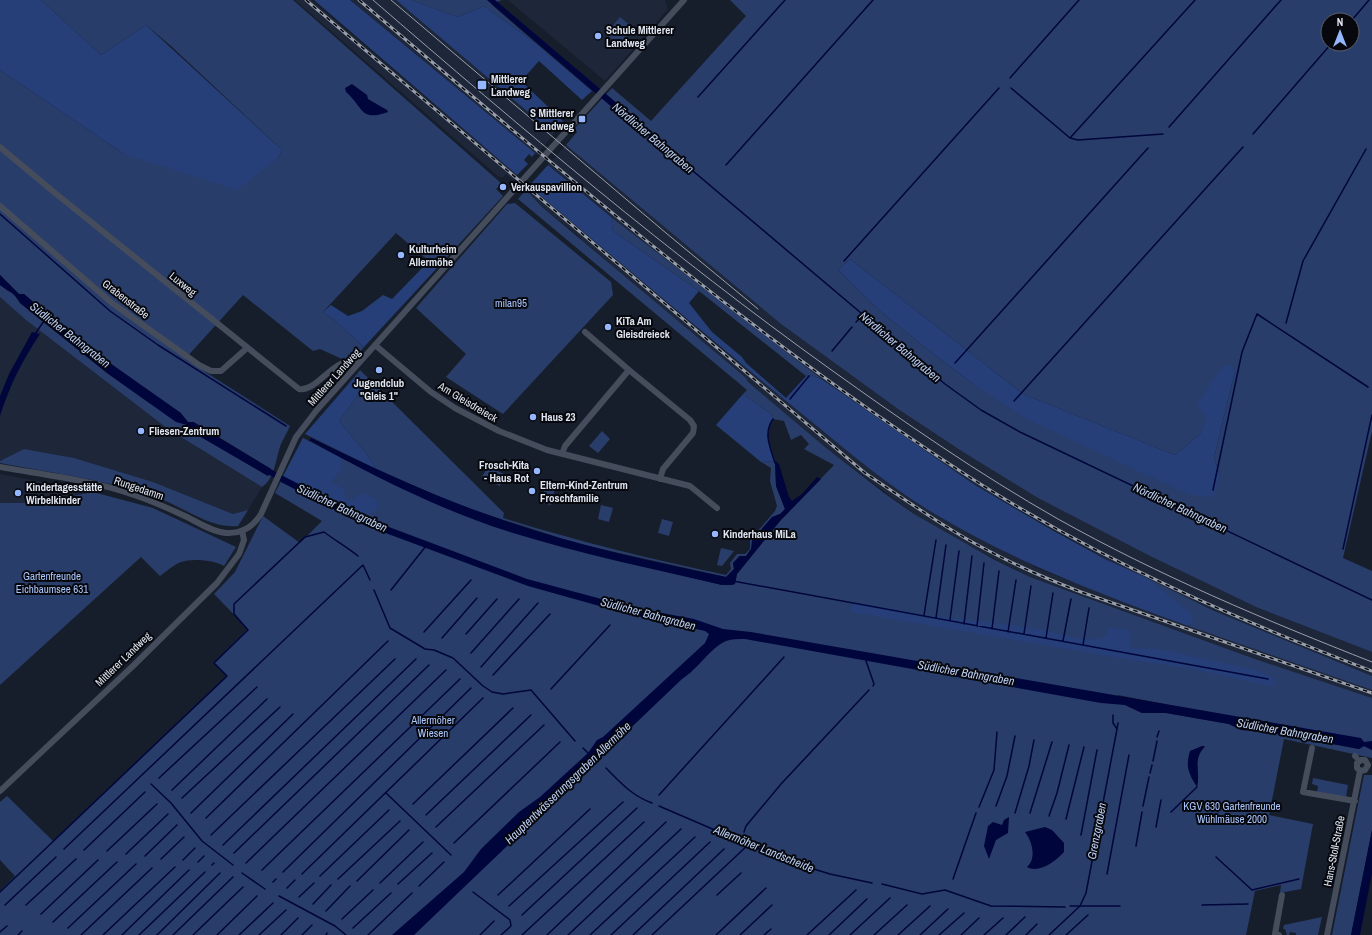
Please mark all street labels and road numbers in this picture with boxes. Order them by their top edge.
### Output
street label: Luxweg [167,269,199,299]
street label: Grabenstraße [100,276,152,322]
street label: Mittlerer Landweg [305,345,363,409]
street label: Am Gleisdreieck [435,378,501,425]
street label: Rungedamm [112,473,166,503]
street label: Mittlerer Landweg [92,629,154,689]
street label: Hans-Stoll-Straße [1320,814,1348,888]

